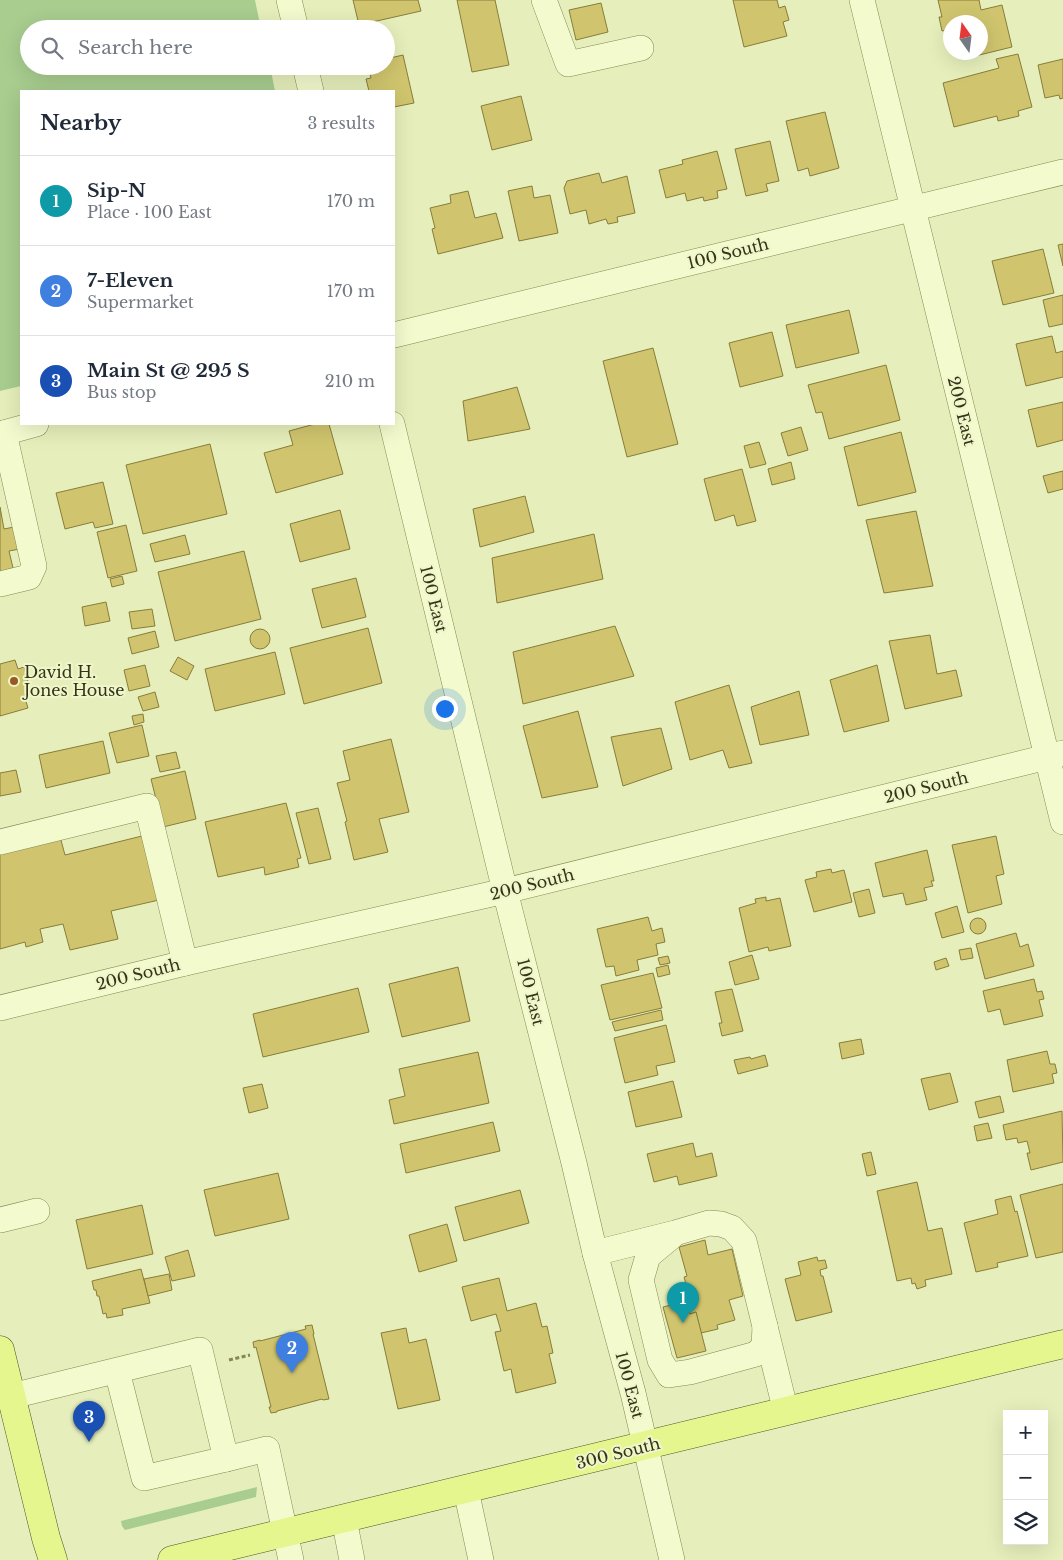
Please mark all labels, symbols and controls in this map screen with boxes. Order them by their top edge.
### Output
north arrow [943,15,988,60]
search box [20,20,395,75]
icon: search [38,34,66,62]
text: Search here [78,36,193,59]
text: Nearby [40,110,121,136]
text: 3 results [307,113,375,133]
text: Sip-N [87,179,146,202]
text: 1 [53,191,59,211]
text: 170 m [327,191,375,211]
text: Place · 100 East [87,202,212,222]
street label: 100 South [685,233,771,273]
text: 7-Eleven [87,269,173,292]
text: 2 [51,281,61,301]
text: 170 m [327,281,375,301]
text: Supermarket [87,292,194,312]
text: Main St @ 295 S [87,359,250,382]
text: 3 [51,371,61,391]
text: 210 m [325,371,375,391]
street label: 200 East [944,374,980,448]
text: Bus stop [87,382,156,402]
street label: 100 East [416,563,452,635]
place label: David H. Jones House [22,662,124,700]
marker: David H. Jones House [8,675,20,687]
your location [432,696,458,722]
street label: 200 South [882,767,970,807]
street label: 200 South [488,864,576,904]
street label: 200 South [94,954,182,994]
street label: 100 East [513,956,549,1028]
pin: 1 [667,1282,699,1323]
pin: 2 [276,1332,308,1373]
street label: 100 East [611,1349,649,1421]
pin: 3 [73,1401,105,1442]
map controls [1003,1410,1048,1545]
button: + [1003,1410,1048,1455]
street label: 300 South [574,1433,662,1473]
button: − [1003,1455,1048,1500]
button: layers [1003,1500,1048,1545]

